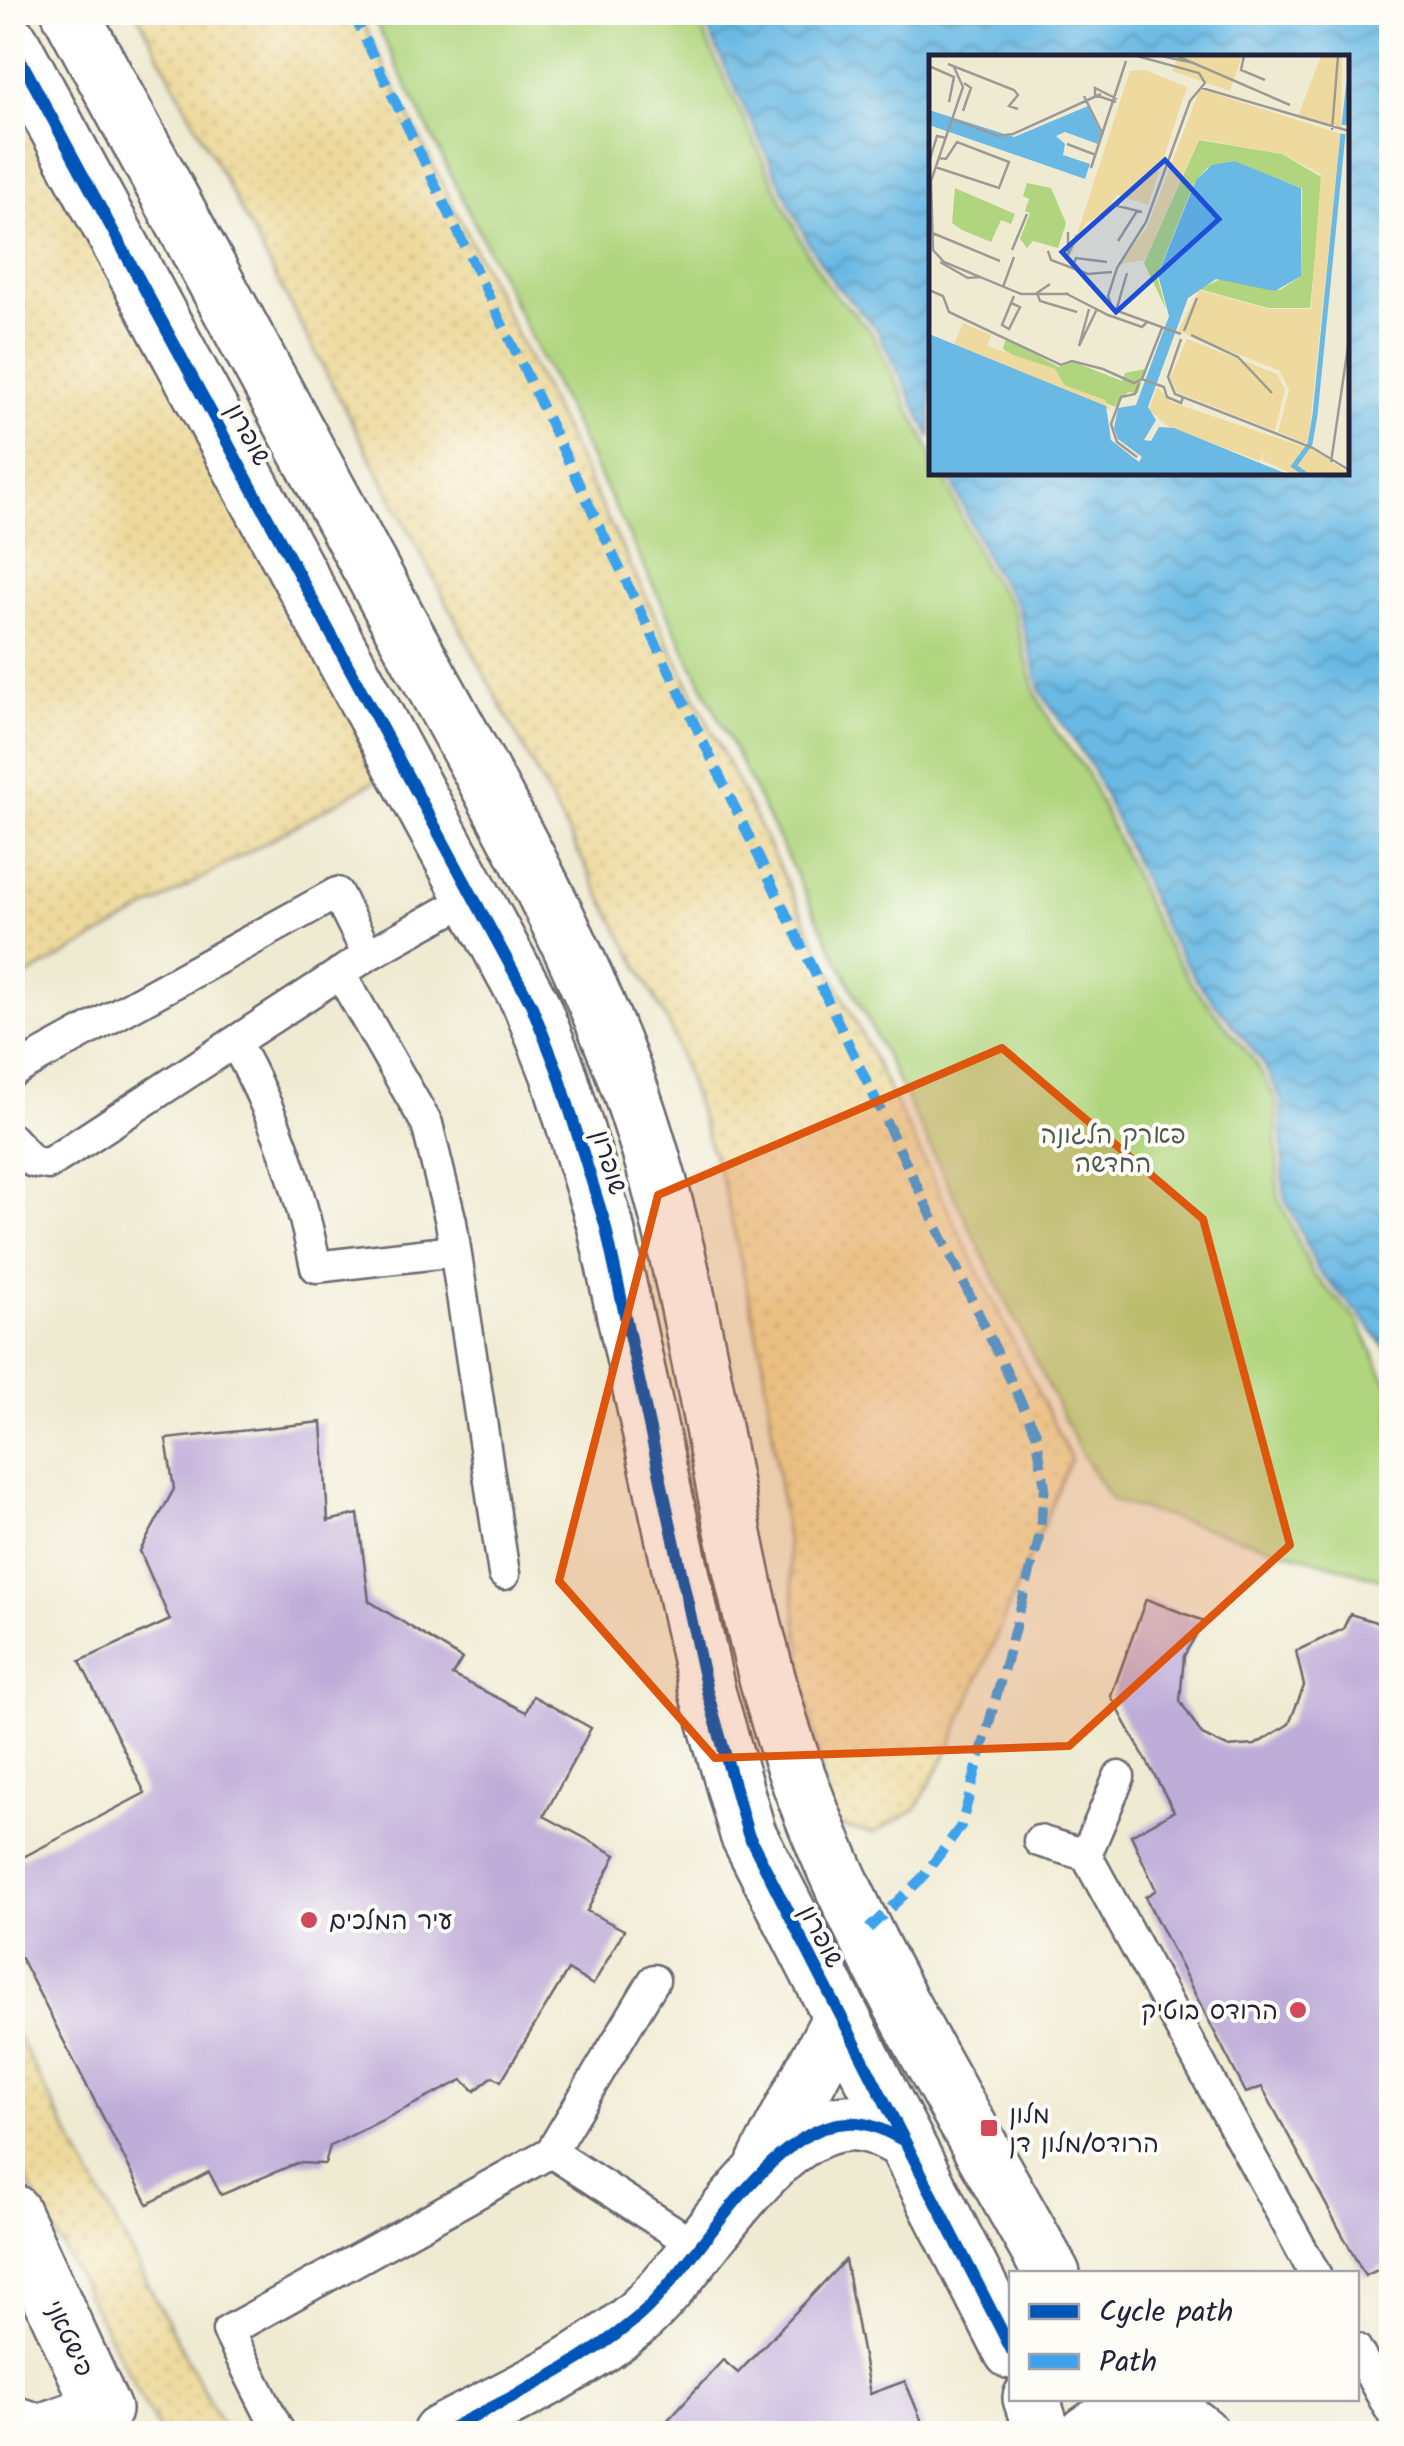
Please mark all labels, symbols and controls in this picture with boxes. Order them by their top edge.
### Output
inset map [929,55,1349,475]
street label: שופרון [214,396,280,473]
park label: פארק הלגונה החדשה [1040,1116,1186,1185]
street label: שופרון [579,1125,637,1200]
street label: שופרון [787,1898,853,1975]
place label: עיר המלכים [329,1902,453,1942]
marker: עיר המלכים [298,1909,320,1931]
place label: הרודס בוטיק [1141,1992,1278,2032]
marker: הרודס בוטיק [1287,1999,1309,2021]
place label: מלון הרודס/מלון דן [1009,2096,1159,2165]
marker: מלון הרודס/מלון דן [978,2117,1000,2139]
legend [1009,2271,1359,2401]
text: Cycle path [1099,2289,1233,2337]
street label: פישטאני [33,2294,103,2384]
text: Path [1099,2339,1157,2387]

